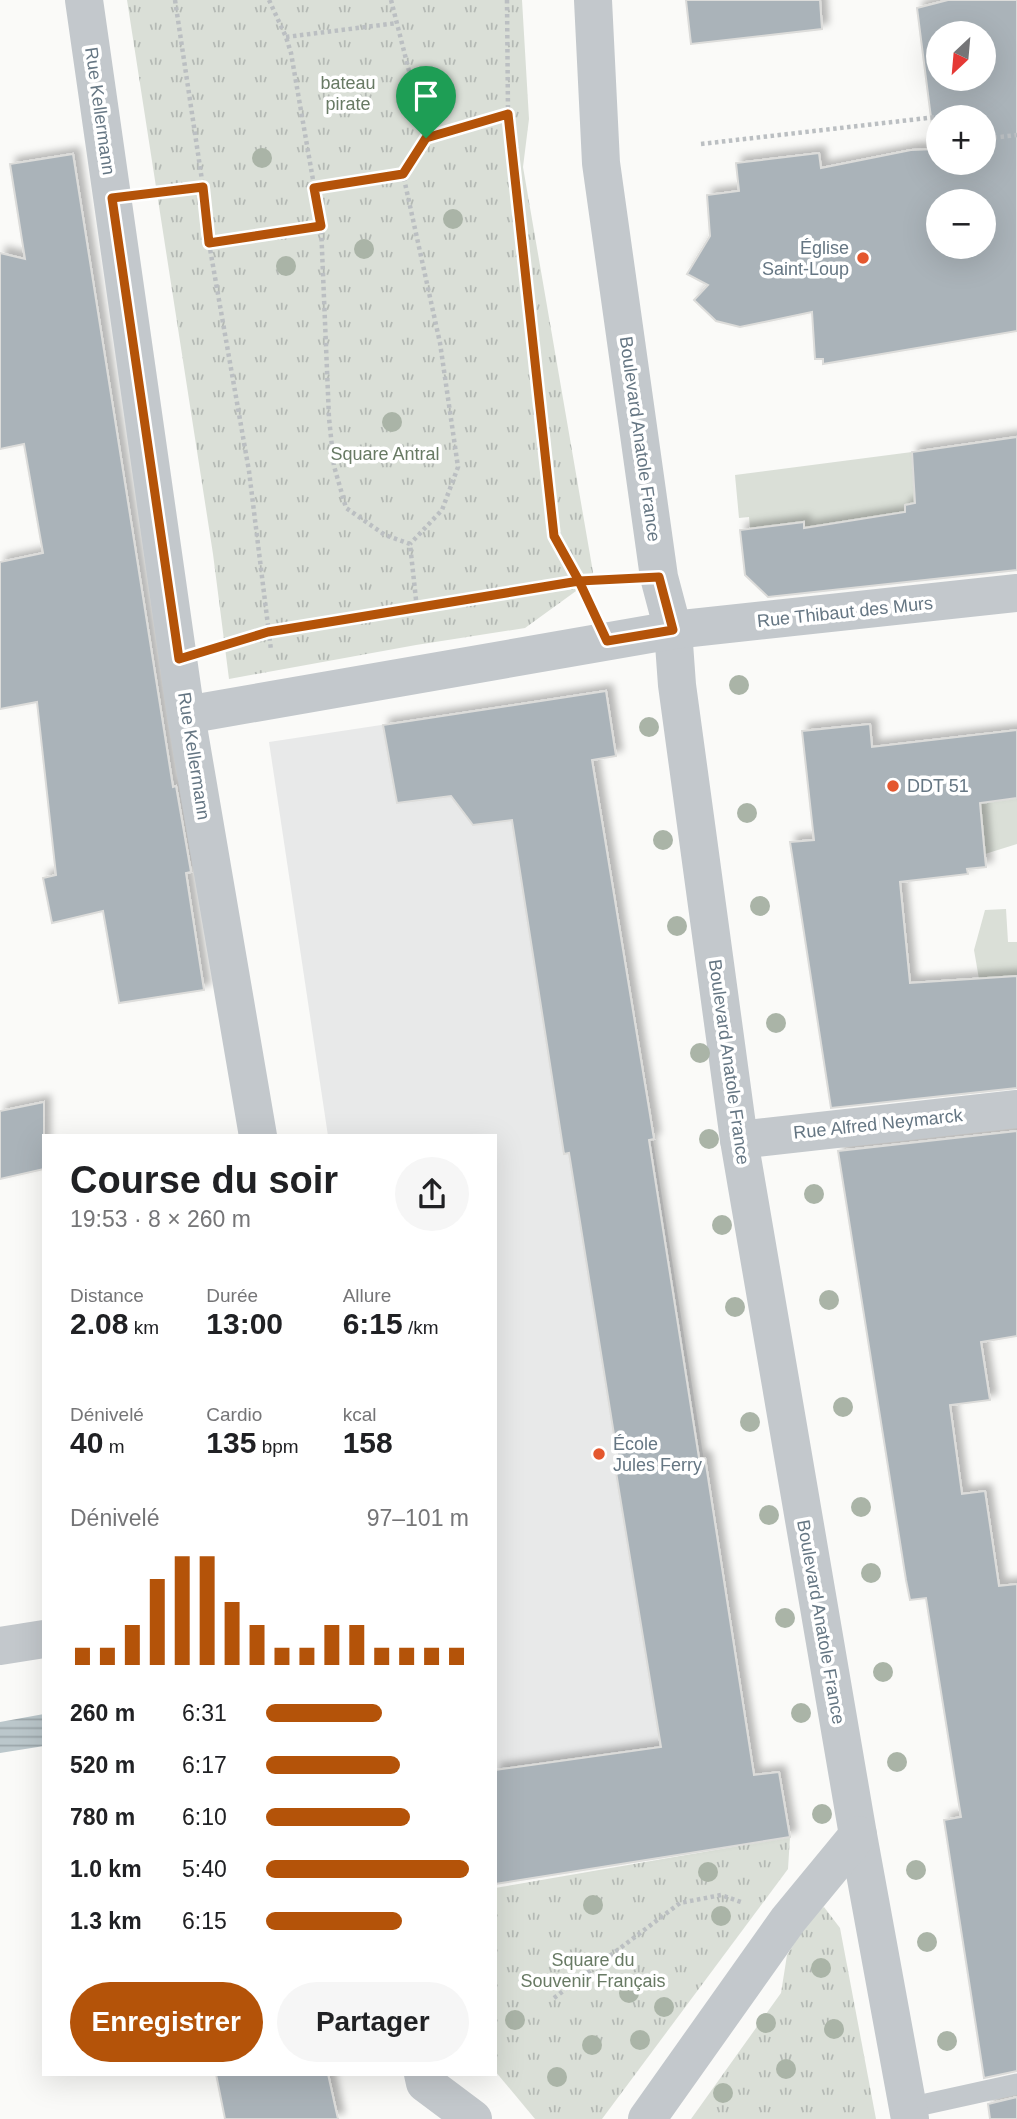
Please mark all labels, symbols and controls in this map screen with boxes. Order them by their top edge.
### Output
north arrow [926,21,996,91]
map controls [926,21,996,259]
street label: Rue Kellermann [81,46,119,176]
pin [396,66,456,138]
park label: bateau pirate [320,73,376,114]
icon: arrive [407,77,445,115]
button: + [926,105,996,175]
button: − [926,189,996,259]
place label: Église Saint-Loup [762,238,849,279]
marker: Église Saint-Loup [855,250,871,266]
street label: Boulevard Anatole France [616,335,664,543]
park label: Square Antral [330,444,440,464]
street label: Rue Thibaut des Murs [756,593,934,631]
street label: Rue Kellermann [174,691,214,821]
place label: DDT 51 [907,776,969,796]
marker: DDT 51 [885,778,901,794]
street label: Boulevard Anatole France [705,958,753,1166]
street label: Rue Alfred Neymarck [792,1105,965,1143]
button: share [395,1157,469,1231]
text: Course du soir [70,1159,338,1201]
text: 19:53 · 8 × 260 m [70,1206,251,1232]
text: Distance [70,1285,144,1306]
text: Durée [206,1285,258,1306]
text: Allure [343,1285,391,1306]
text: 2.08 [70,1307,128,1340]
text: 13:00 [206,1307,283,1340]
text: 6:15 [343,1307,403,1340]
text: km [128,1317,159,1338]
text: /km [403,1317,439,1338]
text: Dénivelé [70,1404,144,1425]
text: Cardio [206,1404,262,1425]
text: kcal [343,1404,376,1425]
text: 40 [70,1426,103,1459]
text: 135 [206,1426,256,1459]
text: 158 [343,1426,393,1459]
place label: École Jules Ferry [613,1434,702,1475]
text: m [103,1436,124,1457]
text: bpm [256,1436,299,1457]
marker: École Jules Ferry [591,1446,607,1462]
text: Dénivelé [70,1505,160,1531]
text: 97–101 m [367,1505,469,1531]
street label: Boulevard Anatole France [793,1518,849,1726]
text: 260 m [70,1700,135,1726]
text: 6:31 [182,1700,227,1726]
text: 520 m [70,1752,135,1778]
text: 6:17 [182,1752,227,1778]
text: 780 m [70,1804,135,1830]
text: 6:10 [182,1804,227,1830]
text: 1.0 km [70,1856,142,1882]
text: 5:40 [182,1856,227,1882]
text: 1.3 km [70,1908,142,1934]
text: 6:15 [182,1908,227,1934]
park label: Square du Souvenir Français [520,1950,666,1991]
button: Enregistrer [70,1982,263,2062]
button: Partager [277,1982,469,2062]

